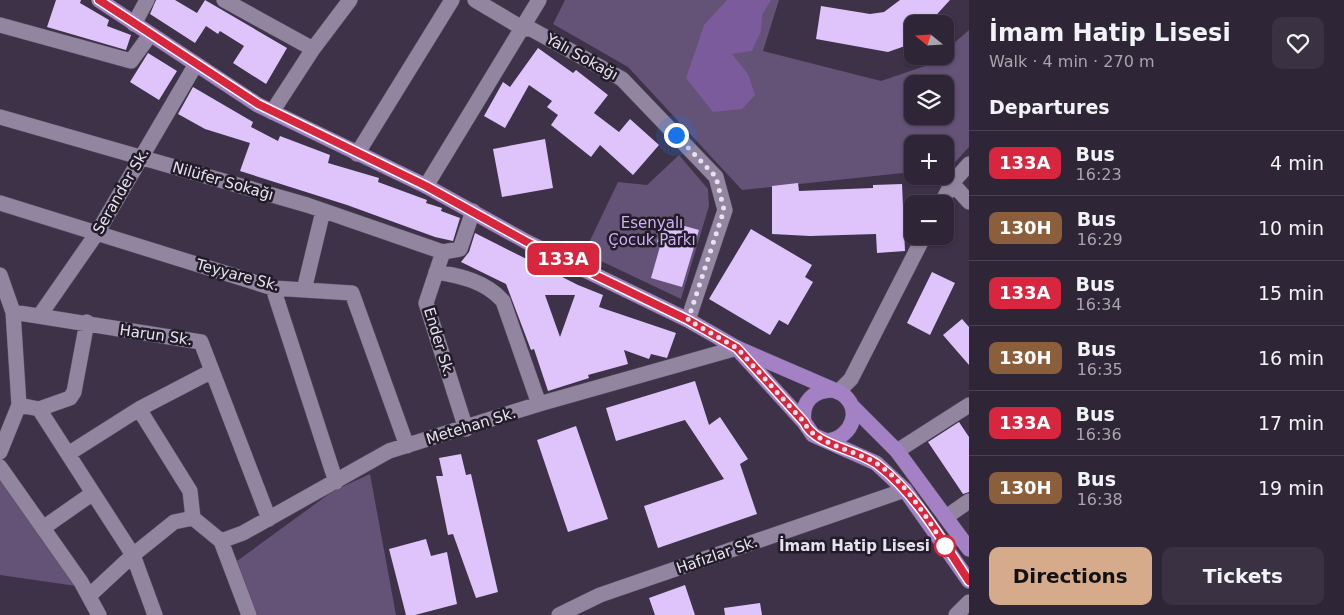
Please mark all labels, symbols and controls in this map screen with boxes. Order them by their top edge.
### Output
north arrow [904,15,954,65]
map controls [904,15,954,245]
button: heart [1272,17,1324,69]
text: İmam Hatip Lisesi [989,19,1231,47]
street label: Yalı Sokağı [542,29,621,84]
text: Walk · 4 min · 270 m [989,52,1154,71]
button: layers [904,75,954,125]
text: Departures [989,96,1110,118]
your location [664,123,689,148]
button: + [904,135,954,185]
text: Bus [1076,143,1115,165]
street label: Serander Sk. [89,145,153,237]
text: 133A [999,152,1051,173]
text: 4 min [1270,152,1324,174]
street label: Nilüfer Sokağı [170,158,276,204]
text: 16:23 [1076,165,1122,184]
button: − [904,195,954,245]
text: Bus [1077,208,1116,230]
park label: Esenyalı Çocuk Parkı [608,214,696,249]
text: 130H [999,217,1052,238]
text: 10 min [1258,217,1324,239]
text: 16:29 [1077,230,1123,249]
line badge: 133A [528,243,598,275]
text: 133A [537,248,589,269]
street label: Teyyare Sk. [193,255,282,295]
text: Bus [1076,273,1115,295]
text: 133A [999,282,1051,303]
text: 15 min [1258,282,1324,304]
text: 16:34 [1076,295,1122,314]
street label: Ender Sk. [420,305,458,379]
street label: Harun Sk. [118,321,194,349]
text: Bus [1077,338,1116,360]
text: 130H [999,347,1052,368]
text: 16 min [1258,347,1324,369]
text: 16:35 [1077,360,1123,379]
text: Bus [1076,403,1115,425]
street label: Metehan Sk. [424,404,518,448]
text: 133A [999,412,1051,433]
text: 17 min [1258,412,1324,434]
text: 16:36 [1076,425,1122,444]
text: Bus [1077,468,1116,490]
text: 130H [999,477,1052,498]
text: 19 min [1258,477,1324,499]
text: 16:38 [1077,490,1123,509]
street label: Hafızlar Sk. [674,533,760,577]
marker: İmam Hatip Lisesi [934,535,956,557]
place label: İmam Hatip Lisesi [779,536,930,555]
button: Directions [989,547,1152,605]
button: Tickets [1162,547,1324,605]

